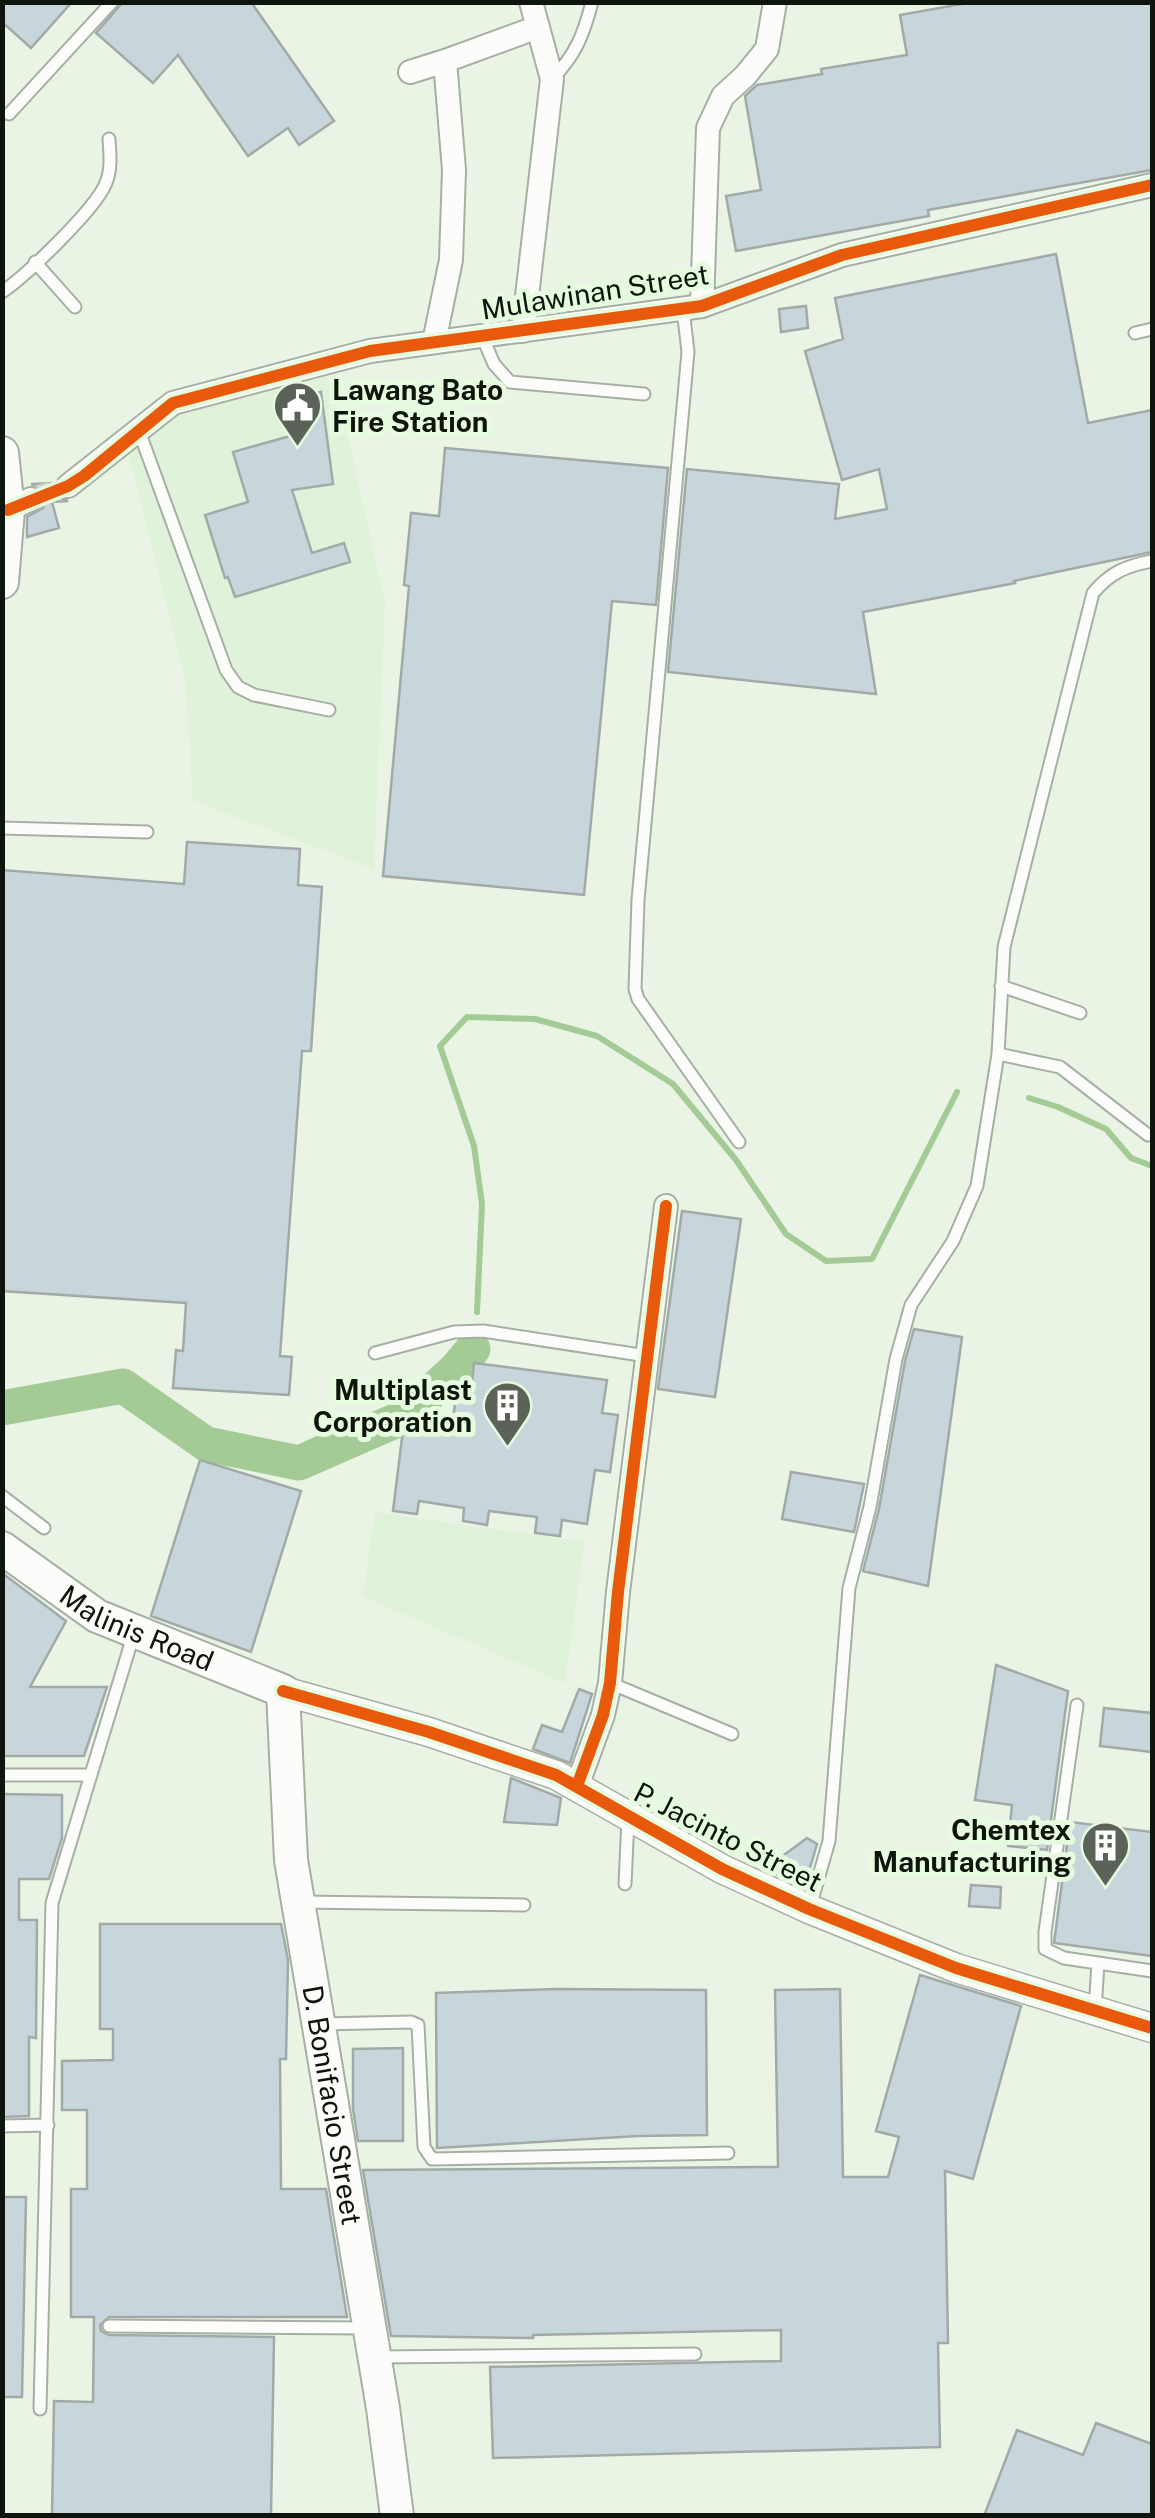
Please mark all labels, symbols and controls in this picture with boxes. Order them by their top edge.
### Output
street label: Mulawinan Street [479,257,711,326]
place label: Lawang Bato Fire Station [332,373,503,438]
public building icon: Lawang Bato Fire Station [271,380,323,448]
place label: Multiplast Corporation [313,1373,472,1438]
building icon: Multiplast Corporation [481,1380,533,1448]
street label: Malinis Road [54,1578,219,1677]
street label: P. Jacinto Street [629,1775,828,1898]
place label: Chemtex Manufacturing [872,1813,1071,1878]
building icon: Chemtex Manufacturing [1080,1820,1132,1888]
street label: D. Bonifacio Street [296,1982,369,2227]

